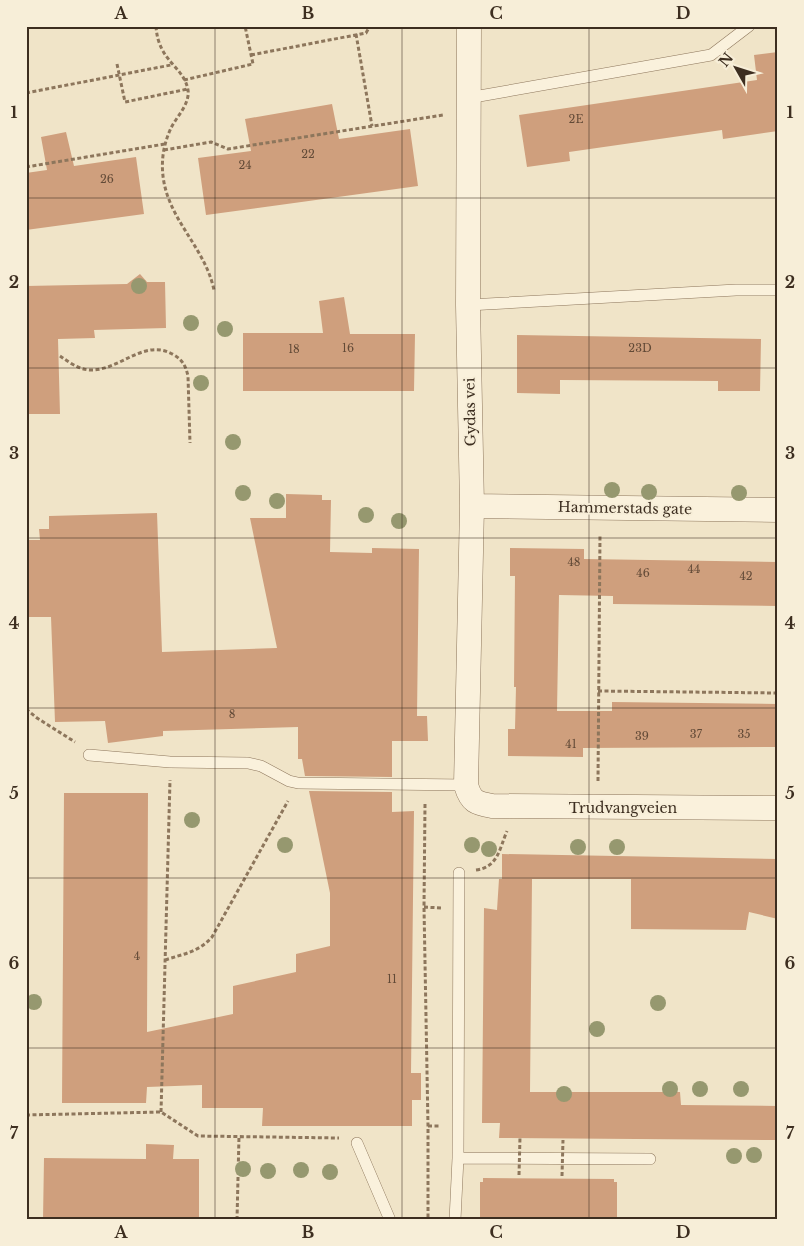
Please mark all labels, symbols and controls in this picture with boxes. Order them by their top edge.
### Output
text: A [114,3,129,23]
text: B [302,3,315,23]
text: C [489,3,503,23]
text: D [676,3,690,23]
north arrow [712,42,762,92]
text: N [715,49,737,71]
text: 1 [11,102,18,122]
text: 1 [787,102,794,122]
house number: 2E [569,112,583,126]
house number: 22 [301,147,315,161]
house number: 24 [238,158,252,172]
house number: 26 [100,172,114,186]
text: 2 [9,272,19,292]
text: 2 [785,272,795,292]
house number: 16 [342,341,354,355]
house number: 23D [628,341,652,355]
house number: 18 [288,342,300,356]
street label: Gydas vei [460,377,480,447]
text: 3 [9,443,19,463]
text: 3 [785,443,795,463]
street label: Hammerstads gate [558,498,692,518]
house number: 48 [567,555,581,569]
house number: 44 [688,562,700,576]
house number: 46 [636,566,650,580]
house number: 42 [739,569,753,583]
text: 4 [9,613,19,633]
text: 4 [785,613,795,633]
house number: 8 [229,707,235,721]
house number: 37 [690,727,703,741]
house number: 35 [737,727,751,741]
house number: 39 [635,729,649,743]
house number: 41 [565,737,577,751]
text: 5 [9,783,19,803]
text: 5 [785,783,795,803]
street label: Trudvangveien [569,799,678,817]
house number: 4 [134,949,140,963]
text: 6 [9,953,20,973]
text: 6 [785,953,796,973]
house number: 11 [387,972,397,986]
text: 7 [10,1123,19,1143]
text: 7 [786,1123,795,1143]
text: A [114,1222,129,1242]
text: B [302,1222,315,1242]
text: C [489,1222,503,1242]
text: D [676,1222,690,1242]

